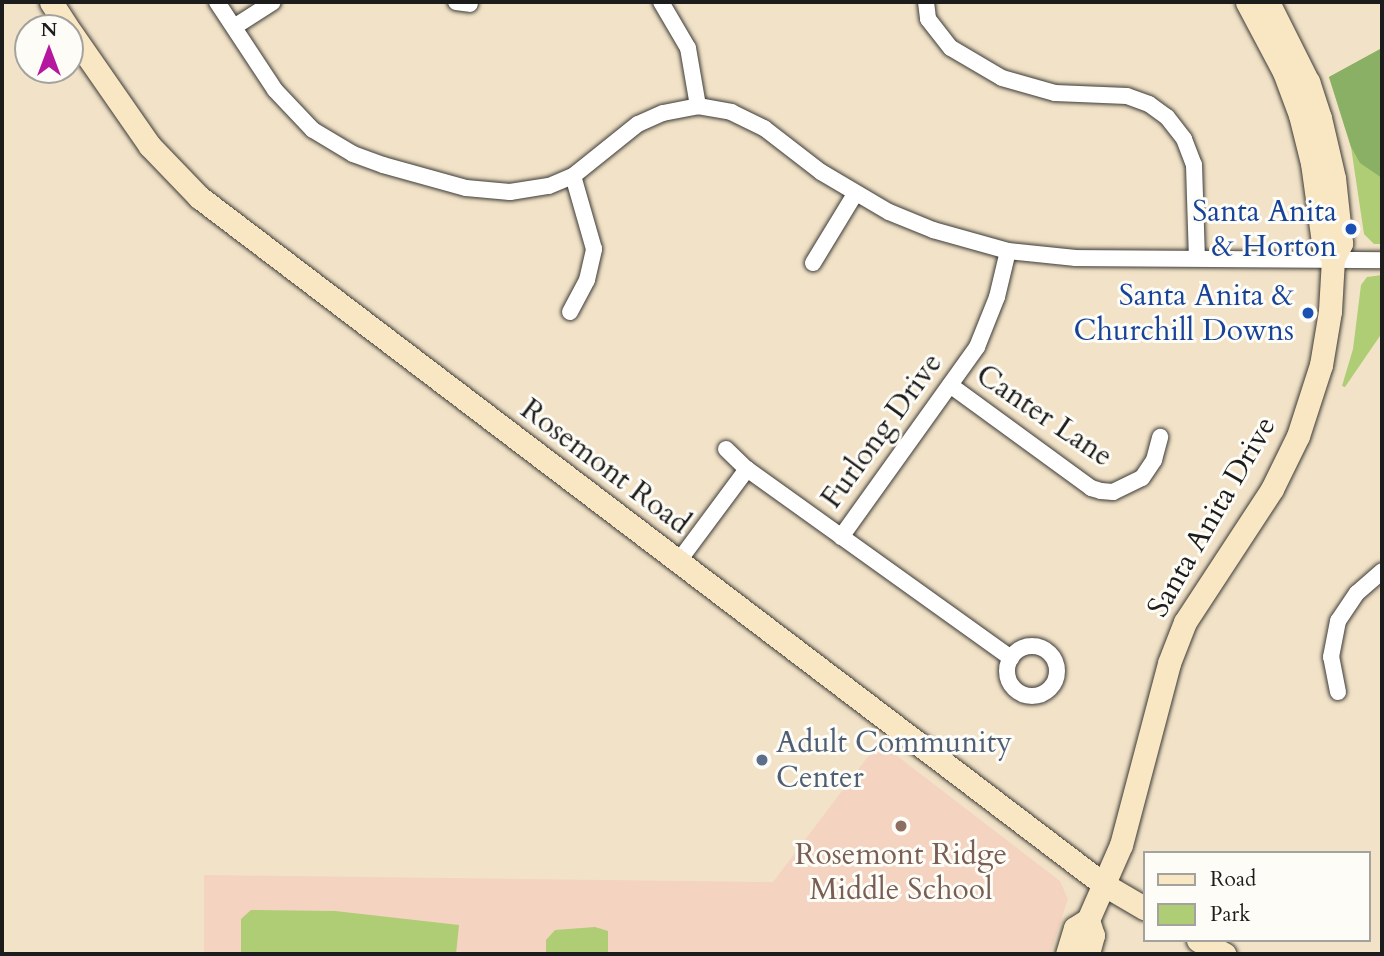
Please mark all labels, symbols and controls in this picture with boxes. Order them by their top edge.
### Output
north arrow [14,14,84,84]
text: N [41,17,57,43]
place label: Santa Anita & Horton [1192,194,1337,264]
marker: Santa Anita & Horton [1343,221,1359,237]
place label: Santa Anita & Churchill Downs [1074,278,1294,348]
marker: Santa Anita & Churchill Downs [1300,305,1316,321]
street label: Furlong Drive [814,346,950,516]
street label: Canter Lane [969,357,1119,475]
street label: Rosemont Road [513,392,697,542]
street label: Santa Anita Drive [1140,410,1284,624]
place label: Adult Community Center [776,725,1012,796]
marker: Adult Community Center [754,752,770,768]
marker: Rosemont Ridge Middle School [893,818,909,834]
place label: Rosemont Ridge Middle School [795,837,1007,908]
legend [1142,851,1370,942]
text: Road [1210,865,1256,894]
text: Park [1210,900,1250,929]

